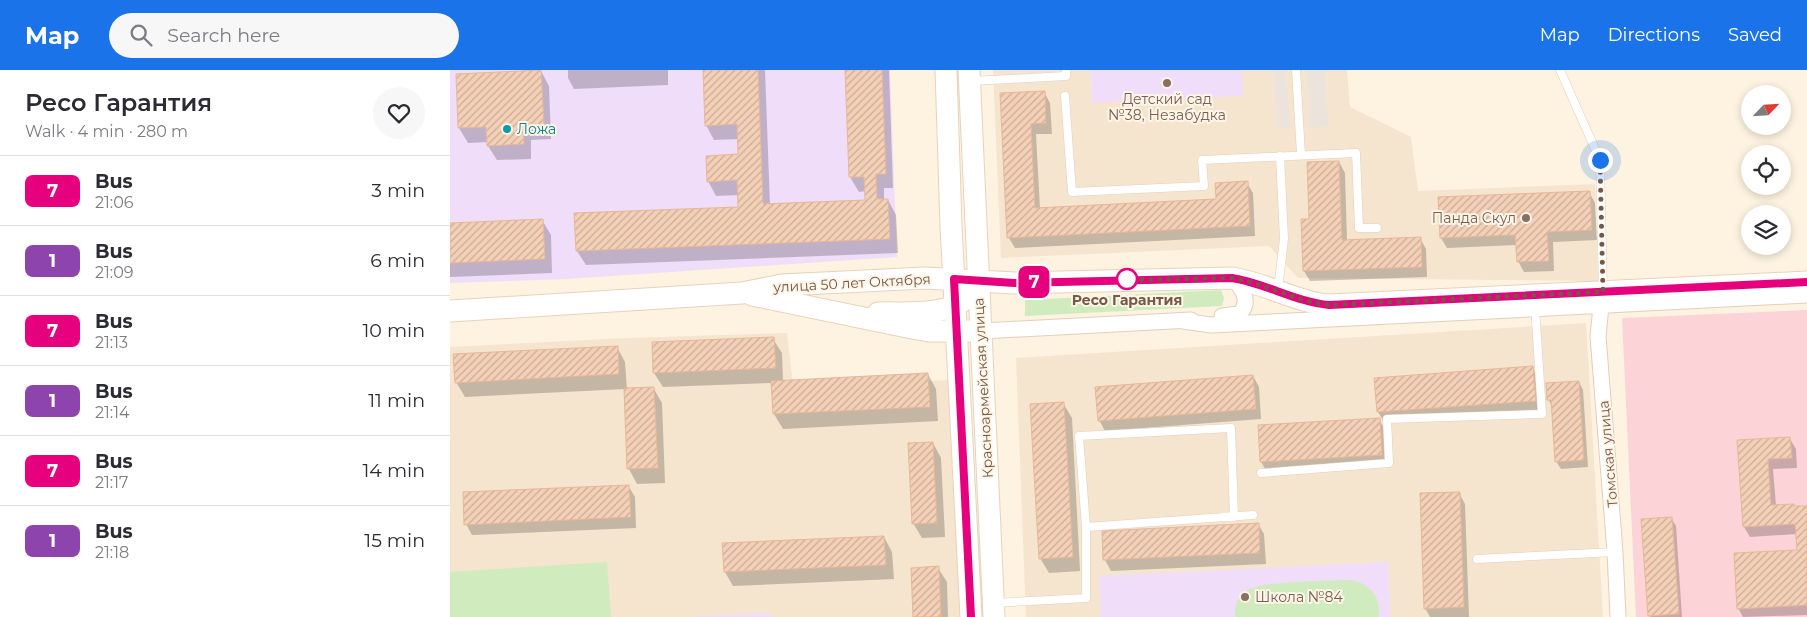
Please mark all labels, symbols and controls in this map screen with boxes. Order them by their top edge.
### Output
search box [109,13,459,58]
text: Map [25,21,79,50]
icon: search [127,21,155,49]
text: Search here [167,24,280,47]
text: Map [1540,24,1580,46]
text: Directions [1608,24,1700,46]
text: Saved [1728,24,1782,46]
marker: Детский сад №38, Незабудка [1161,77,1173,89]
north arrow [1741,85,1791,135]
map controls [1741,85,1791,255]
button: heart [373,87,425,139]
text: Ресо Гарантия [25,88,212,117]
place label: Детский сад №38, Незабудка [1108,90,1226,124]
place label: Ложа [517,120,556,138]
text: Walk · 4 min · 280 m [25,122,188,141]
marker: Ложа [501,123,513,135]
button: locate [1741,145,1791,195]
your location [1588,148,1613,173]
text: Bus [95,170,133,193]
text: 3 min [371,179,425,202]
text: 7 [47,180,58,202]
text: 21:06 [95,193,134,212]
button: layers [1741,205,1791,255]
place label: Панда Скул [1432,209,1516,227]
marker: Панда Скул [1520,212,1532,224]
text: Bus [95,240,133,263]
text: 6 min [370,249,425,272]
text: 1 [49,250,56,272]
text: 21:09 [95,263,134,282]
line badge: 7 [1018,266,1050,298]
marker: Ресо Гарантия [1116,268,1138,290]
street label: улица 50 лет Октября [772,270,931,296]
text: 7 [1028,271,1040,293]
place label: Ресо Гарантия [1072,291,1182,309]
street label: Красноармейская улица [969,297,997,479]
text: Bus [95,310,133,333]
text: 10 min [362,319,425,342]
text: 7 [47,320,58,342]
text: 21:13 [95,333,128,352]
text: Bus [95,380,133,403]
text: 11 min [368,389,425,412]
text: 1 [49,390,56,412]
street label: Томская улица [1594,400,1622,508]
text: 21:14 [95,403,130,422]
text: Bus [95,450,133,473]
text: 14 min [362,459,425,482]
text: 7 [47,460,58,482]
text: 21:17 [95,473,128,492]
text: Bus [95,520,133,543]
text: 15 min [364,529,425,552]
text: 1 [49,530,56,552]
text: 21:18 [95,543,129,562]
place label: Школа №84 [1255,588,1343,606]
marker: Школа №84 [1239,591,1251,603]

